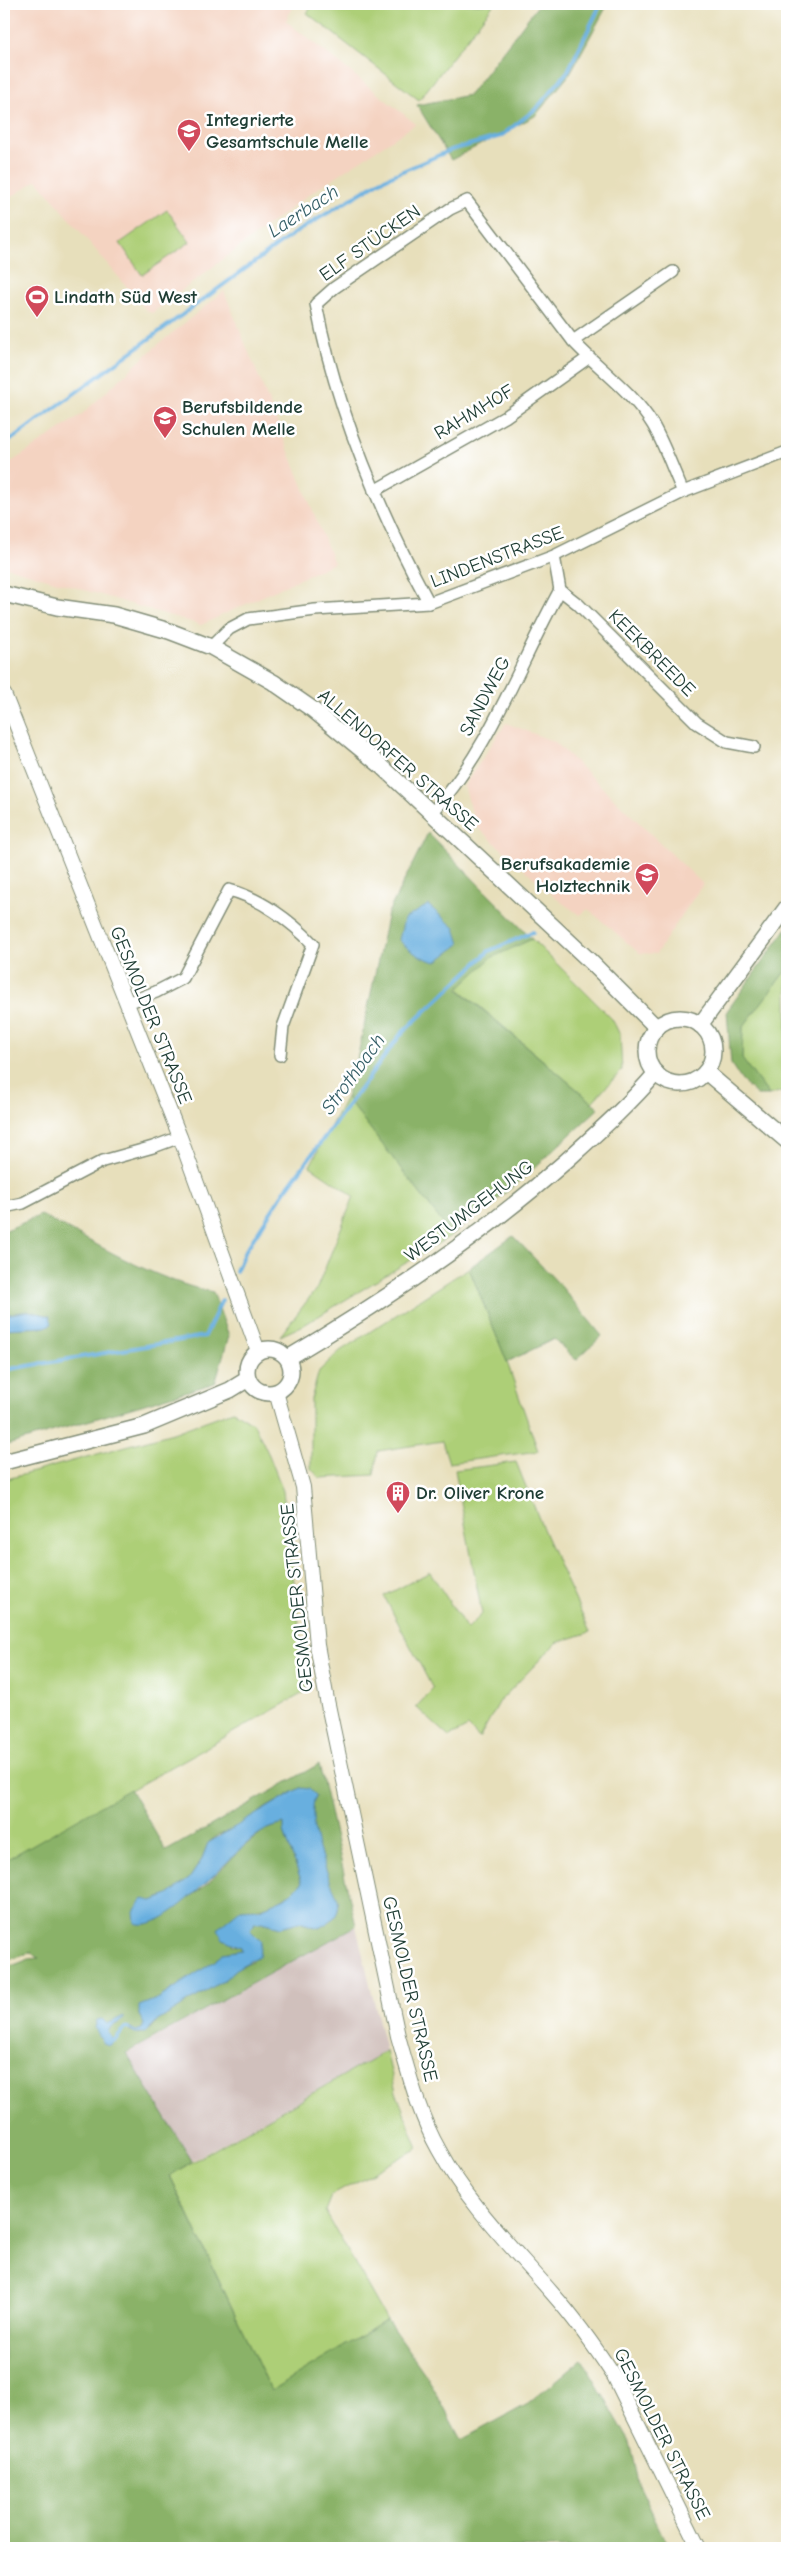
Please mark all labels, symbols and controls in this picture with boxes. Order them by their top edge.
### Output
place label: Integrierte Gesamtschule Melle [206,109,368,153]
school or university icon: Integrierte Gesamtschule Melle [176,118,202,152]
water label: Laerbach [263,180,343,242]
street label: ELF STÜCKEN [315,200,425,286]
sports icon: Lindath Süd West [24,284,50,318]
place label: Lindath Süd West [54,286,198,308]
street label: RAHMHOF [430,380,518,444]
place label: Berufsbildende Schulen Melle [182,396,303,440]
school or university icon: Berufsbildende Schulen Melle [152,405,178,439]
street label: LINDENSTRASSE [427,522,567,592]
street label: KEEKBREEDE [604,605,700,701]
street label: SANDWEG [455,652,515,740]
street label: ALLENDORFER STRASSE [314,685,482,835]
place label: Berufsakademie Holztechnik [501,853,631,897]
school or university icon: Berufsakademie Holztechnik [634,862,660,896]
street label: GESMOLDER STRASSE [105,923,197,1107]
water label: Strothbach [316,1029,390,1119]
street label: WESTUMGEHUNG [400,1155,538,1267]
building icon: Dr. Oliver Krone [385,1480,411,1514]
place label: Dr. Oliver Krone [416,1482,544,1504]
street label: GESMOLDER STRASSE [276,1503,318,1693]
street label: GESMOLDER STRASSE [378,1894,442,2084]
street label: GESMOLDER STRASSE [609,2345,715,2523]

